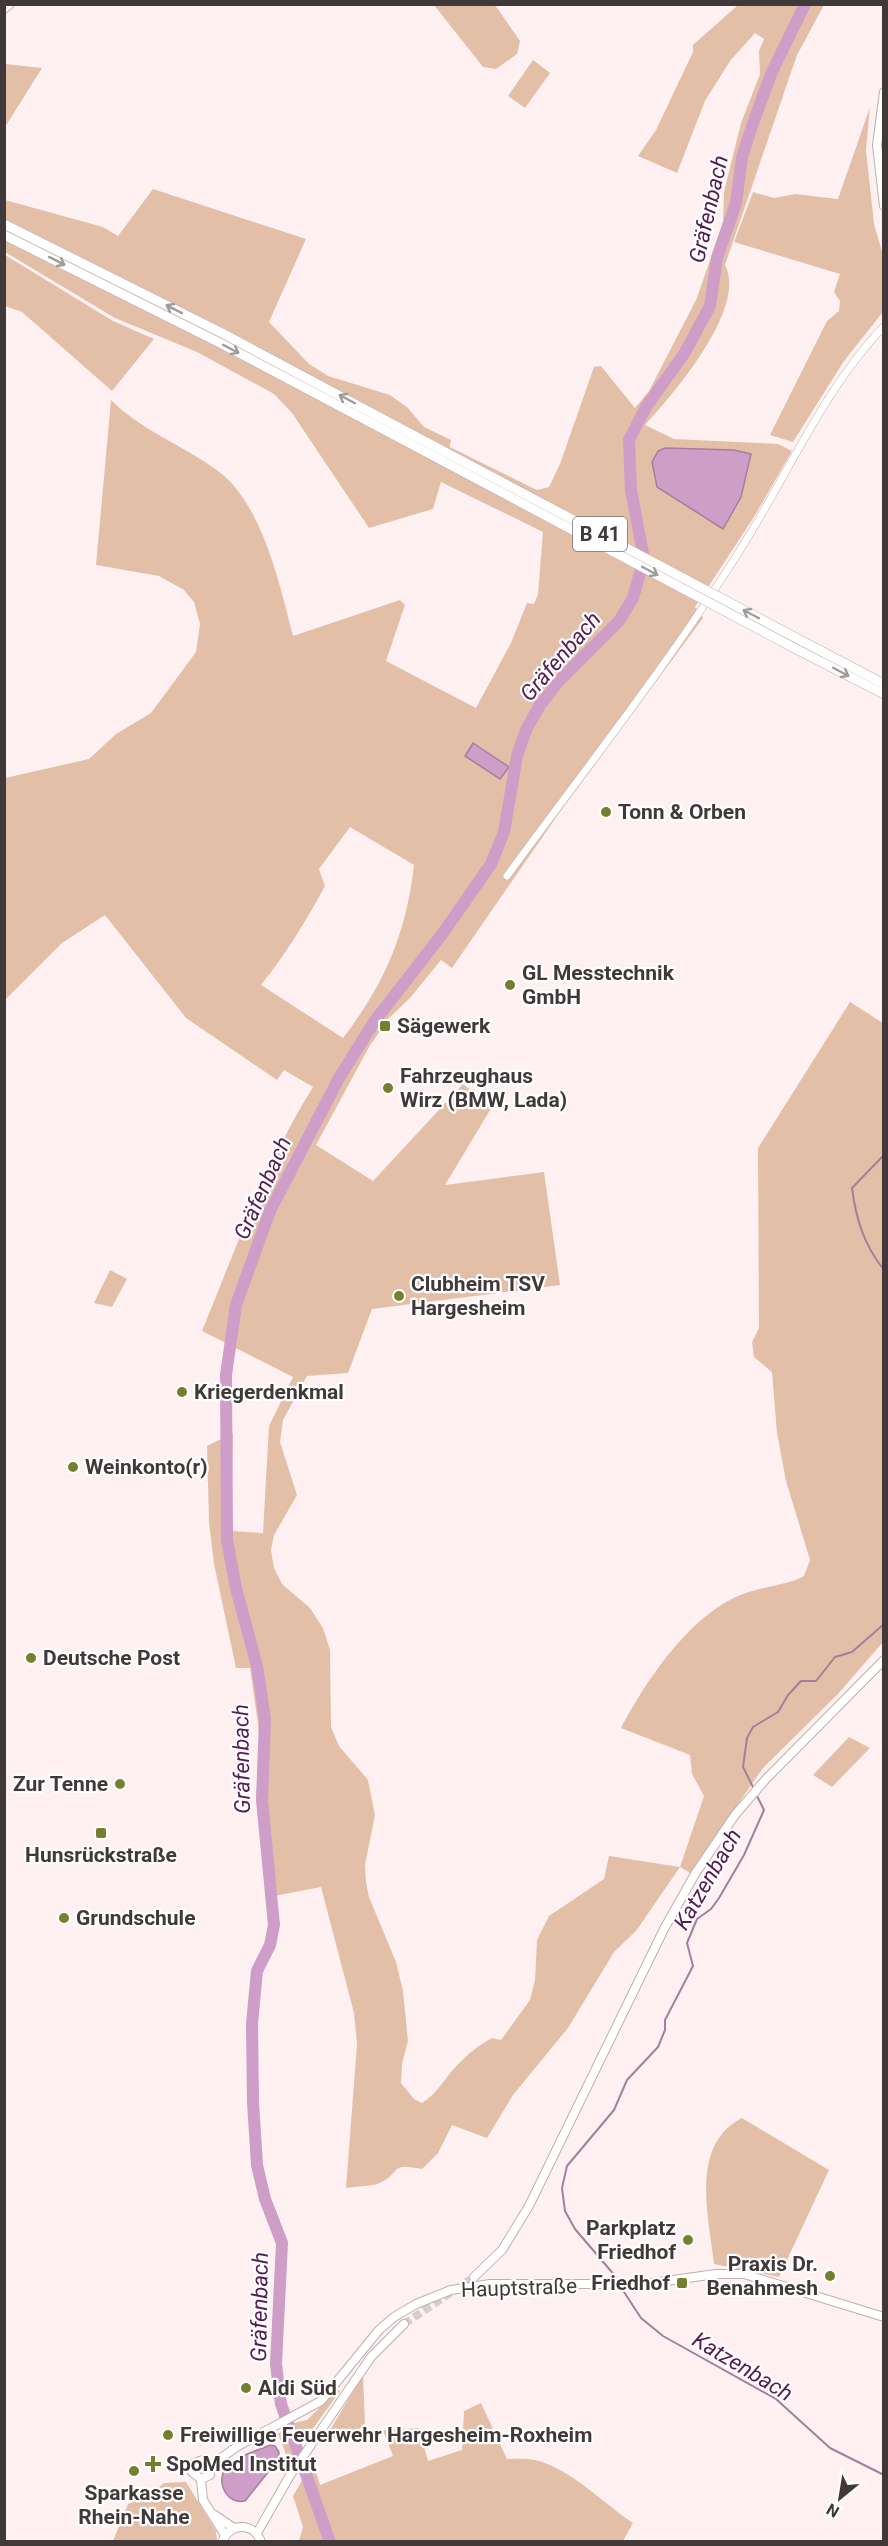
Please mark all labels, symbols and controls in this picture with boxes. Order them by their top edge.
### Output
water label: Gräfenbach [684,153,733,265]
one-way arrow [48,255,65,267]
one-way arrow [165,302,183,314]
one-way arrow [222,343,239,355]
one-way arrow [338,393,356,404]
road number: B 41 [573,517,627,551]
one-way arrow [641,565,658,577]
water label: Gräfenbach [515,607,606,706]
one-way arrow [743,608,760,620]
one-way arrow [831,667,849,678]
place label: Tonn & Orben [618,800,746,824]
marker: Tonn & Orben [599,805,613,819]
place label: GL Messtechnik GmbH [522,961,675,1009]
marker: GL Messtechnik GmbH [503,978,517,992]
place label: Sägewerk [397,1014,491,1038]
marker: Sägewerk [378,1019,392,1033]
place label: Fahrzeughaus Wirz (BMW, Lada) [400,1064,567,1112]
marker: Fahrzeughaus Wirz (BMW, Lada) [381,1081,395,1095]
water label: Gräfenbach [229,1133,296,1243]
place label: Clubheim TSV Hargesheim [411,1272,545,1320]
marker: Clubheim TSV Hargesheim [392,1289,406,1303]
place label: Kriegerdenkmal [194,1380,344,1404]
marker: Kriegerdenkmal [175,1385,189,1399]
place label: Weinkonto(r) [85,1455,208,1479]
marker: Weinkonto(r) [66,1460,80,1474]
place label: Deutsche Post [43,1646,180,1670]
marker: Deutsche Post [24,1651,38,1665]
water label: Gräfenbach [228,1704,255,1814]
place label: Zur Tenne [13,1772,108,1796]
marker: Zur Tenne [113,1777,127,1791]
water label: Katzenbach [669,1824,746,1934]
marker: Hunsrückstraße [94,1826,108,1840]
place label: Hunsrückstraße [25,1843,177,1867]
place label: Grundschule [76,1906,196,1930]
marker: Grundschule [57,1911,71,1925]
place label: Parkplatz Friedhof [586,2216,676,2264]
marker: Parkplatz Friedhof [681,2233,695,2247]
water label: Gräfenbach [246,2252,273,2362]
place label: Praxis Dr. Benahmesh [706,2252,818,2300]
marker: Praxis Dr. Benahmesh [823,2269,837,2283]
place label: Friedhof [591,2271,670,2295]
street label: Hauptstraße [461,2274,577,2302]
marker: Friedhof [675,2276,689,2290]
water label: Katzenbach [688,2327,797,2406]
place label: Aldi Süd [258,2376,337,2400]
marker: Aldi Süd [239,2381,253,2395]
place label: Freiwillige Feuerwehr Hargesheim-Roxheim [180,2423,592,2447]
marker: Freiwillige Feuerwehr Hargesheim-Roxheim [161,2428,175,2442]
place label: SpoMed Institut [166,2452,317,2476]
marker: SpoMed Institut [144,2455,162,2473]
marker: Sparkasse Rhein-Nahe [127,2464,141,2478]
north arrow [810,2468,870,2528]
place label: Sparkasse Rhein-Nahe [78,2481,190,2529]
text: N [823,2500,842,2522]

